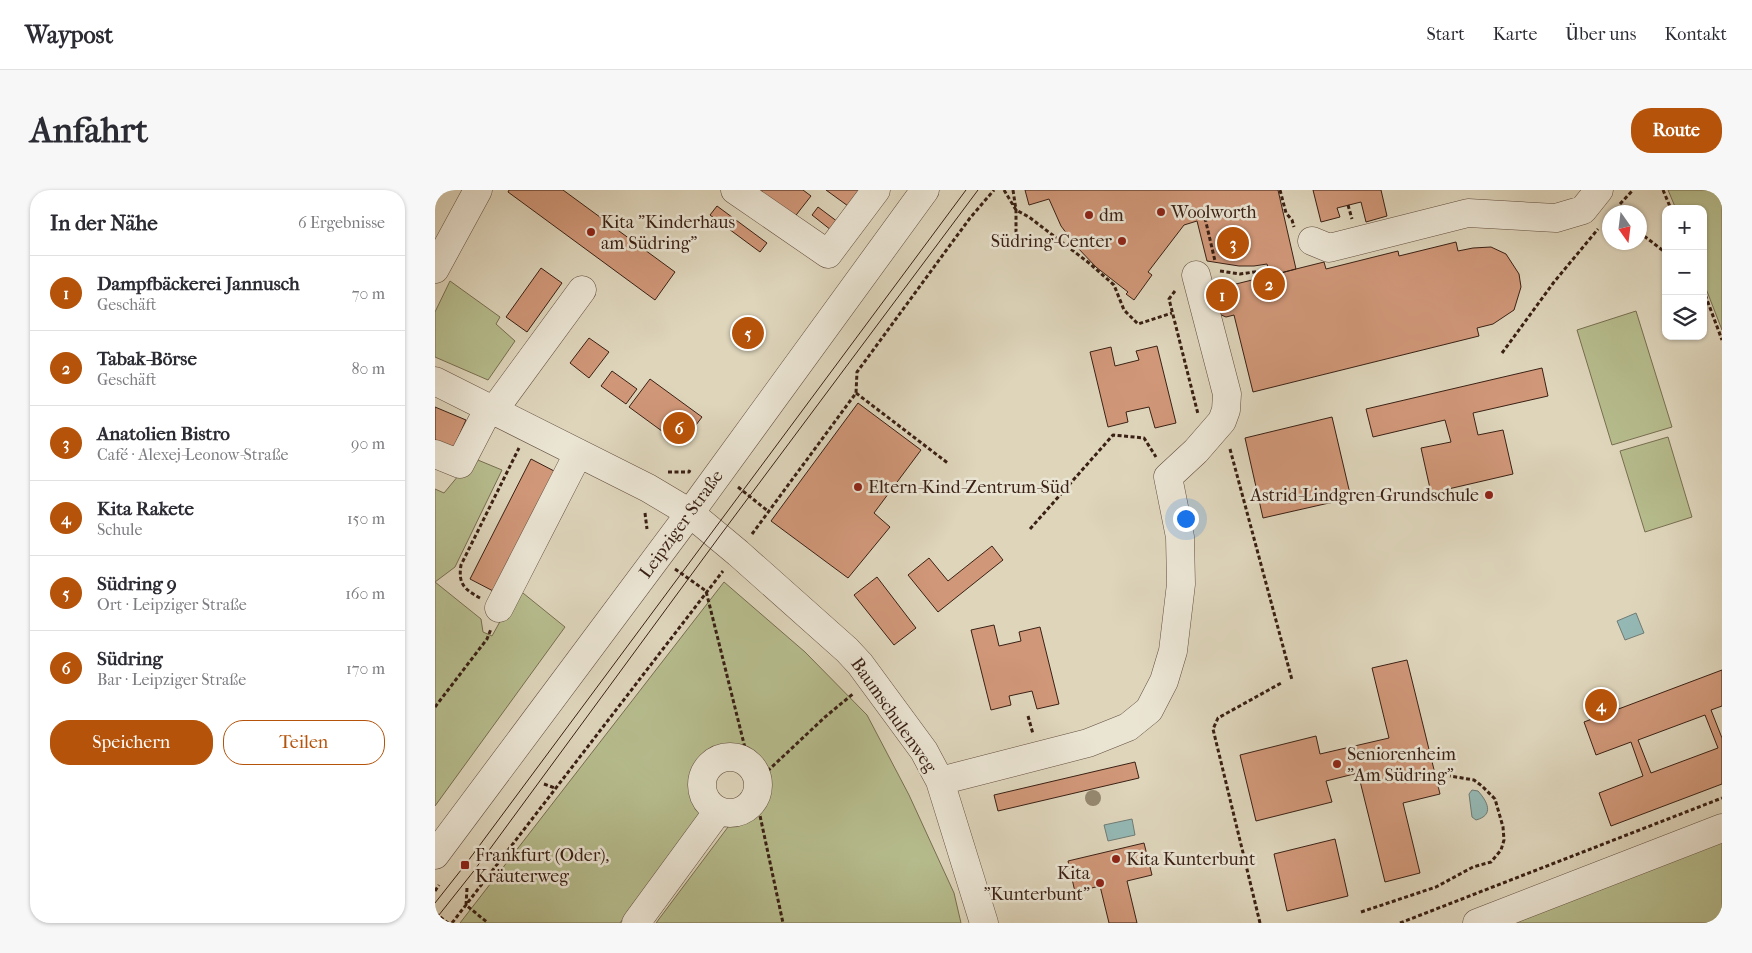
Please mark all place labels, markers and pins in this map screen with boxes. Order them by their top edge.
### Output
place label: Woolworth [1170,202,1257,223]
place label: dm [1099,205,1124,226]
marker: Woolworth [1155,206,1167,218]
marker: dm [1083,209,1095,221]
place label: Kita "Kinderhaus am Südring" [601,212,735,254]
pin: 3 [1217,224,1249,262]
marker: Kita "Kinderhaus am Südring" [585,226,597,238]
place label: Südring-Center [991,231,1112,252]
marker: Südring-Center [1116,235,1128,247]
pin: 2 [1253,265,1285,303]
pin: 1 [1206,276,1238,314]
pin: 5 [732,314,764,352]
pin: 6 [663,409,695,447]
place label: Eltern-Kind-Zentrum-Süd [868,477,1070,498]
marker: Eltern-Kind-Zentrum-Süd [852,481,864,493]
place label: Astrid-Lindgren-Grundschule [1249,485,1479,506]
marker: Astrid-Lindgren-Grundschule [1483,489,1495,501]
pin: 4 [1585,686,1617,724]
place label: Seniorenheim "Am Südring" [1347,744,1456,786]
marker: Seniorenheim "Am Südring" [1331,758,1343,770]
place label: Frankfurt (Oder), Kräuterweg [475,845,609,887]
place label: Kita Kunterbunt [1126,849,1256,870]
marker: Kita Kunterbunt [1110,853,1122,865]
marker: Frankfurt (Oder), Kräuterweg [459,859,471,871]
place label: Kita "Kunterbunt" [984,863,1091,905]
marker: Kita "Kunterbunt" [1094,877,1106,889]

